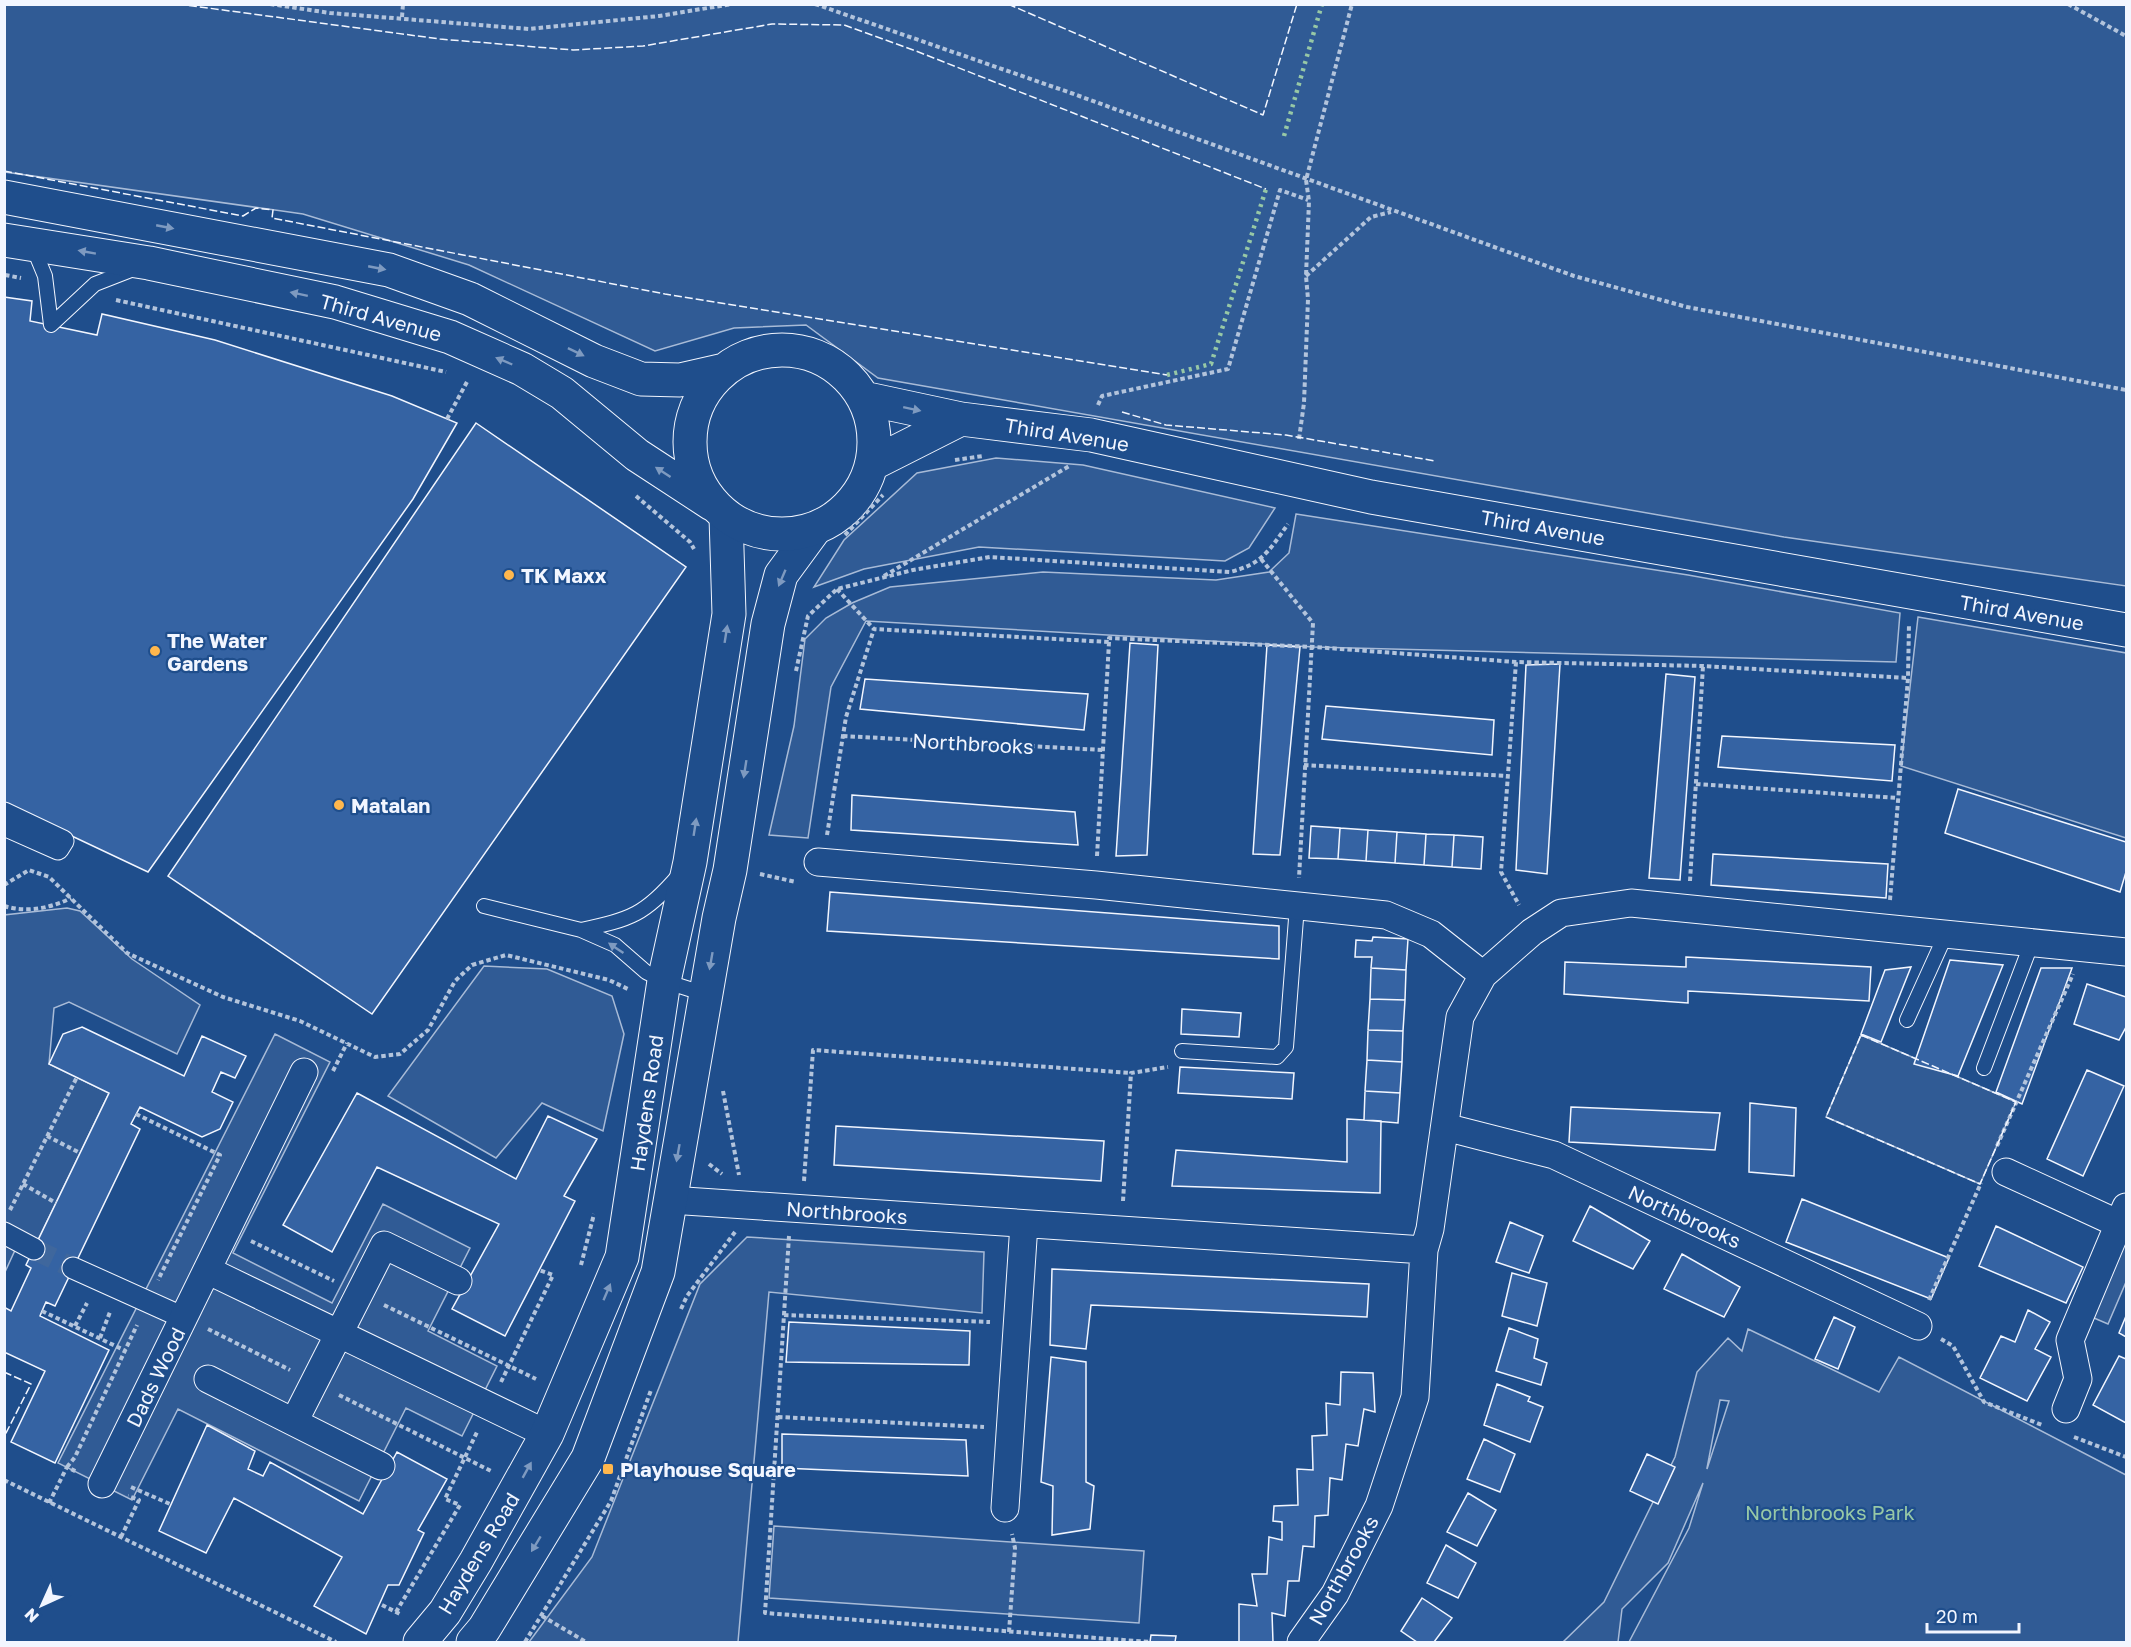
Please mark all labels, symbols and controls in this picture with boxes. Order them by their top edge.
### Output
one-way arrow [156,223,175,232]
one-way arrow [78,247,97,256]
one-way arrow [368,264,387,273]
street label: Third Avenue [317,288,445,346]
one-way arrow [289,289,308,298]
one-way arrow [567,347,584,356]
one-way arrow [495,356,513,366]
one-way arrow [903,404,922,414]
street label: Third Avenue [1003,412,1131,456]
one-way arrow [656,466,672,478]
street label: Third Avenue [1479,504,1607,550]
place label: TK Maxx [521,563,607,587]
marker: TK Maxx [502,568,516,582]
one-way arrow [777,569,787,587]
street label: Third Avenue [1958,589,2086,635]
one-way arrow [722,624,731,643]
place label: The Water Gardens [167,628,267,675]
marker: The Water Gardens [148,644,162,658]
street label: Northbrooks [912,728,1034,758]
one-way arrow [741,760,750,779]
place label: Matalan [351,793,430,817]
marker: Matalan [332,798,346,812]
one-way arrow [691,817,700,836]
one-way arrow [608,942,625,953]
one-way arrow [706,951,715,970]
street label: Haydens Road [625,1033,667,1173]
one-way arrow [674,1144,683,1163]
street label: Northbrooks [1625,1179,1745,1253]
street label: Northbrooks [786,1196,908,1228]
one-way arrow [602,1283,612,1301]
street label: Dads Wood [121,1323,189,1431]
place label: Playhouse Square [620,1457,796,1481]
one-way arrow [522,1461,532,1478]
marker: Playhouse Square [601,1462,615,1476]
street label: Haydens Road [432,1488,524,1618]
park label: Northbrooks Park [1745,1500,1915,1524]
street label: Northbrooks [1303,1511,1383,1629]
one-way arrow [531,1536,542,1552]
north arrow [12,1575,72,1635]
scale bar [1927,1596,2018,1634]
text: N [20,1604,43,1627]
text: 20 m [1936,1605,1978,1627]

